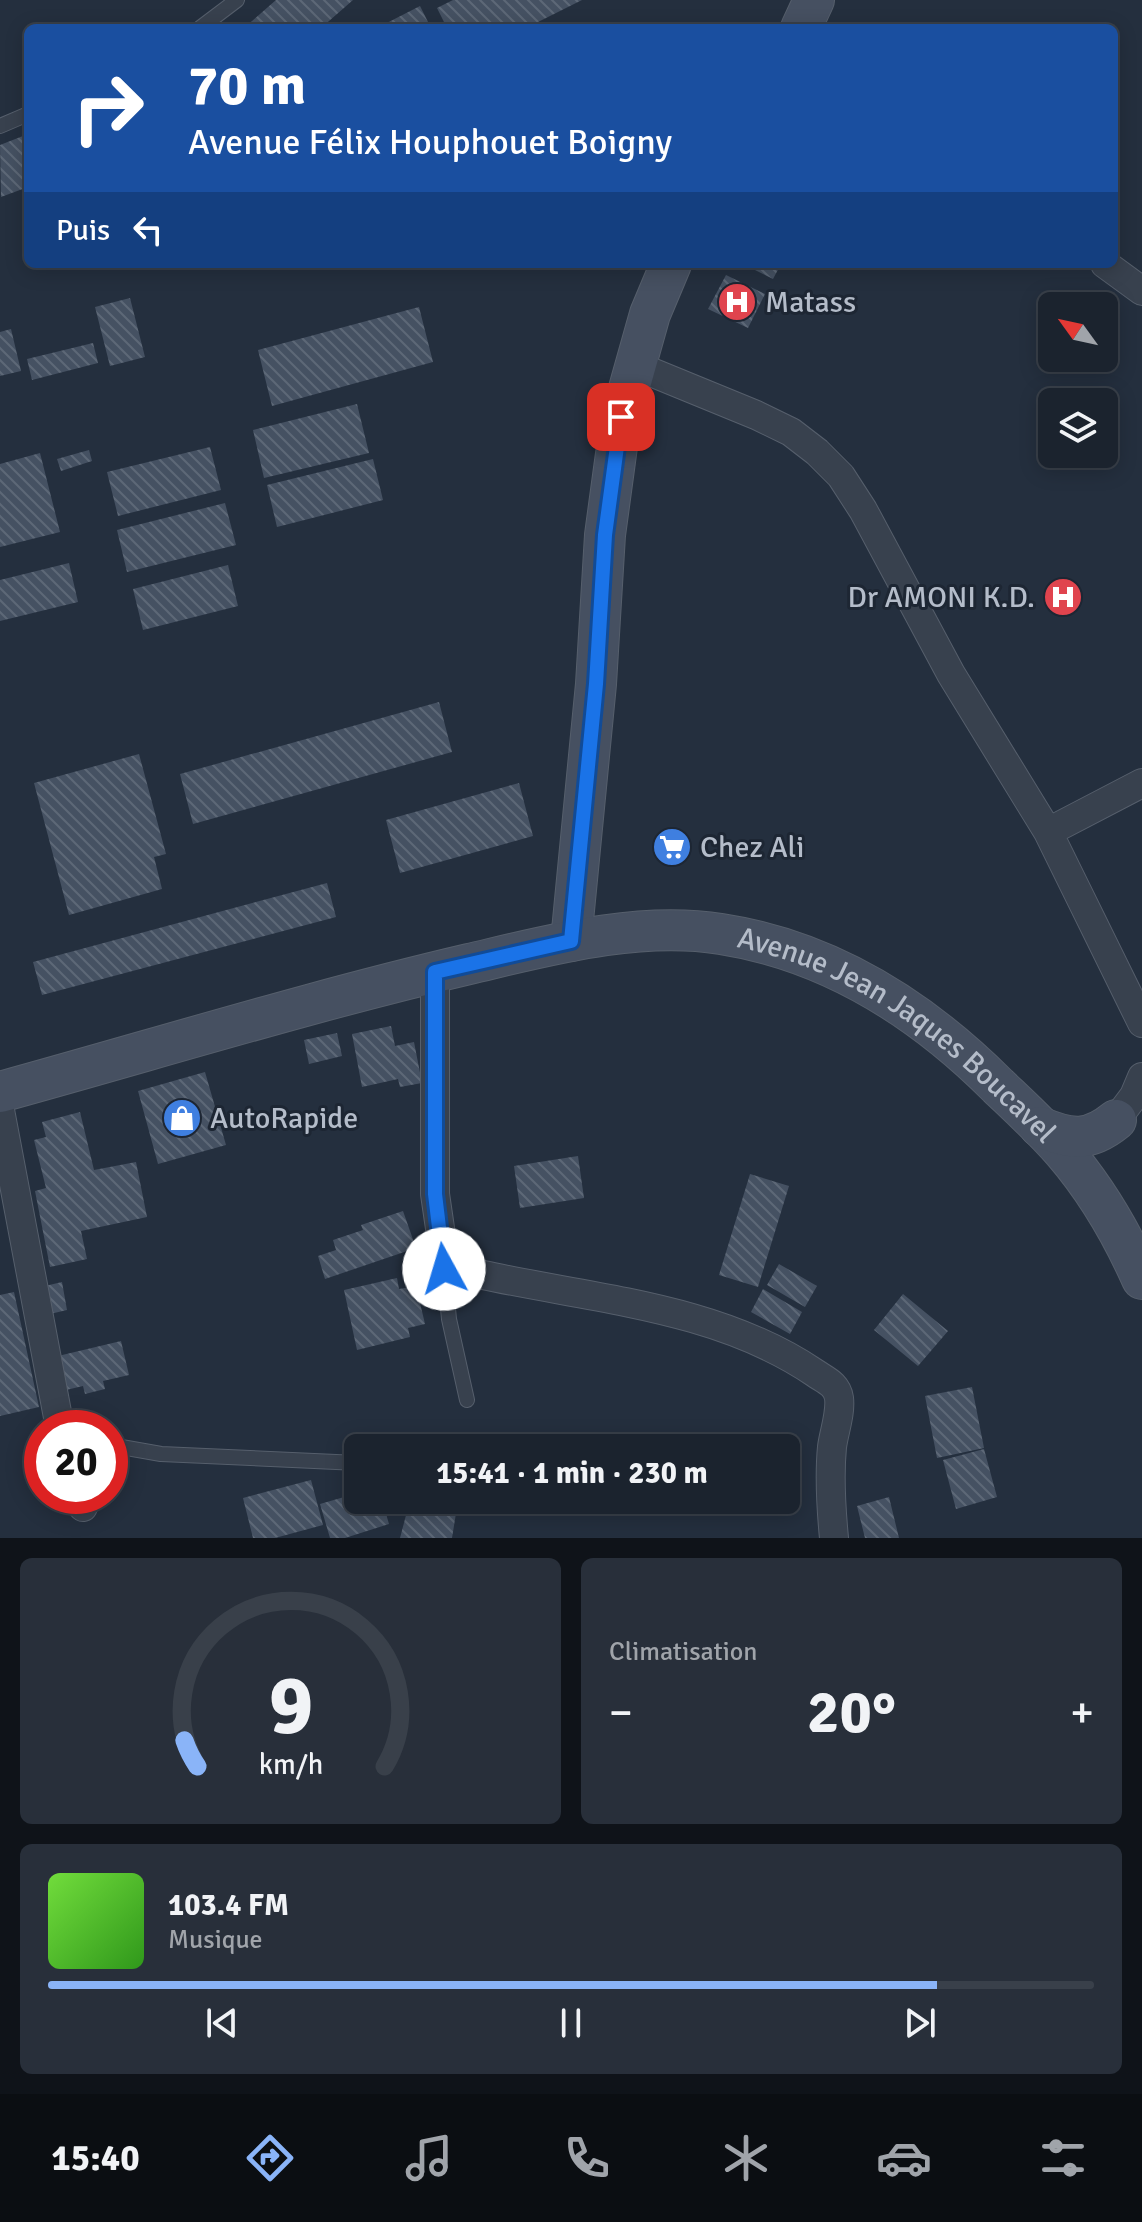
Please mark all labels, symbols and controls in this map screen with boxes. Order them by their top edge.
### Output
text: 70 m [188,51,306,120]
icon: right [56,56,160,160]
text: Avenue Félix Houphouet Boigny [188,120,672,165]
icon: left [126,208,170,252]
text: Puis [56,212,110,249]
hospital icon: Matass [716,281,758,323]
place label: Matass [765,284,856,321]
north arrow [1038,292,1118,372]
map controls [1038,292,1118,468]
pin [587,383,655,451]
button: layers [1038,388,1118,468]
icon: arrive [599,395,643,439]
hospital icon: Dr AMONI K.D. [1042,576,1084,618]
place label: Dr AMONI K.D. [847,579,1035,616]
supermarket icon: Chez Ali [651,826,693,868]
place label: Chez Ali [700,829,804,866]
street label: Avenue Jean Jaques Boucavel [734,919,1064,1151]
shop icon: AutoRapide [161,1097,203,1139]
place label: AutoRapide [210,1100,358,1137]
position arrow [402,1227,486,1311]
speed limit sign: 20 [24,1410,128,1514]
text: 15:41 · 1 min · 230 m [436,1455,708,1492]
text: Climatisation [609,1636,758,1668]
text: 9 [268,1655,313,1757]
text: 20° [807,1676,896,1750]
text: − [609,1686,633,1740]
text: + [1070,1686,1094,1740]
text: km/h [258,1747,323,1782]
text: 103.4 FM [168,1887,289,1924]
text: Musique [168,1924,263,1956]
icon: previous [200,2001,244,2045]
icon: pause [549,2001,593,2045]
icon: next [898,2001,942,2045]
icon: directions [242,2130,298,2186]
icon: music [401,2130,457,2186]
icon: phone [559,2130,615,2186]
icon: climate [718,2130,774,2186]
icon: car [876,2130,932,2186]
icon: filters [1035,2130,1091,2186]
text: 15:40 [51,2136,140,2181]

